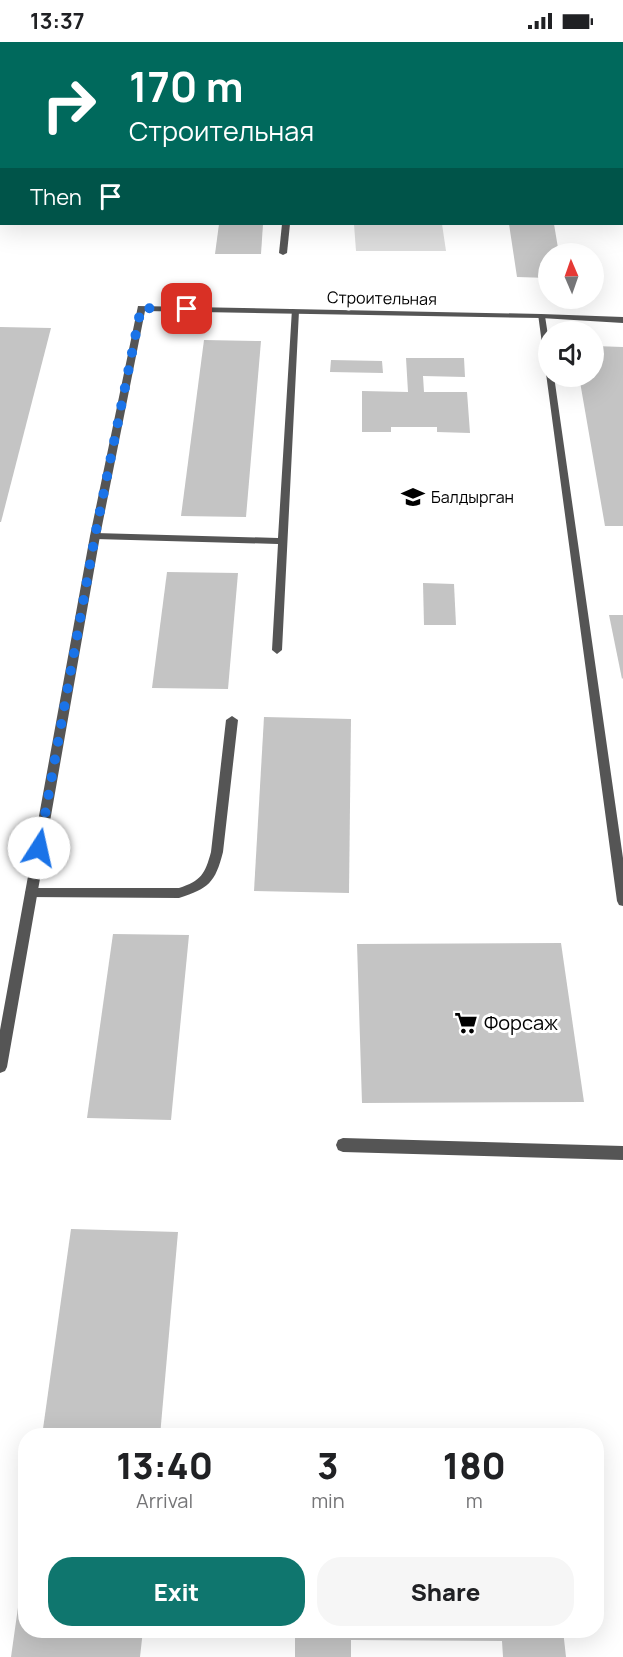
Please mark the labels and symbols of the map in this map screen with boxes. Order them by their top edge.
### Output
north arrow [538,243,604,309]
pin [161,283,212,334]
street label: Строительная [327,286,437,310]
school or university icon: Балдырган [400,484,426,510]
place label: Балдырган [431,486,514,508]
position arrow [7,816,71,880]
place label: Форсаж [484,1009,558,1036]
supermarket icon: Форсаж [453,1010,479,1036]

